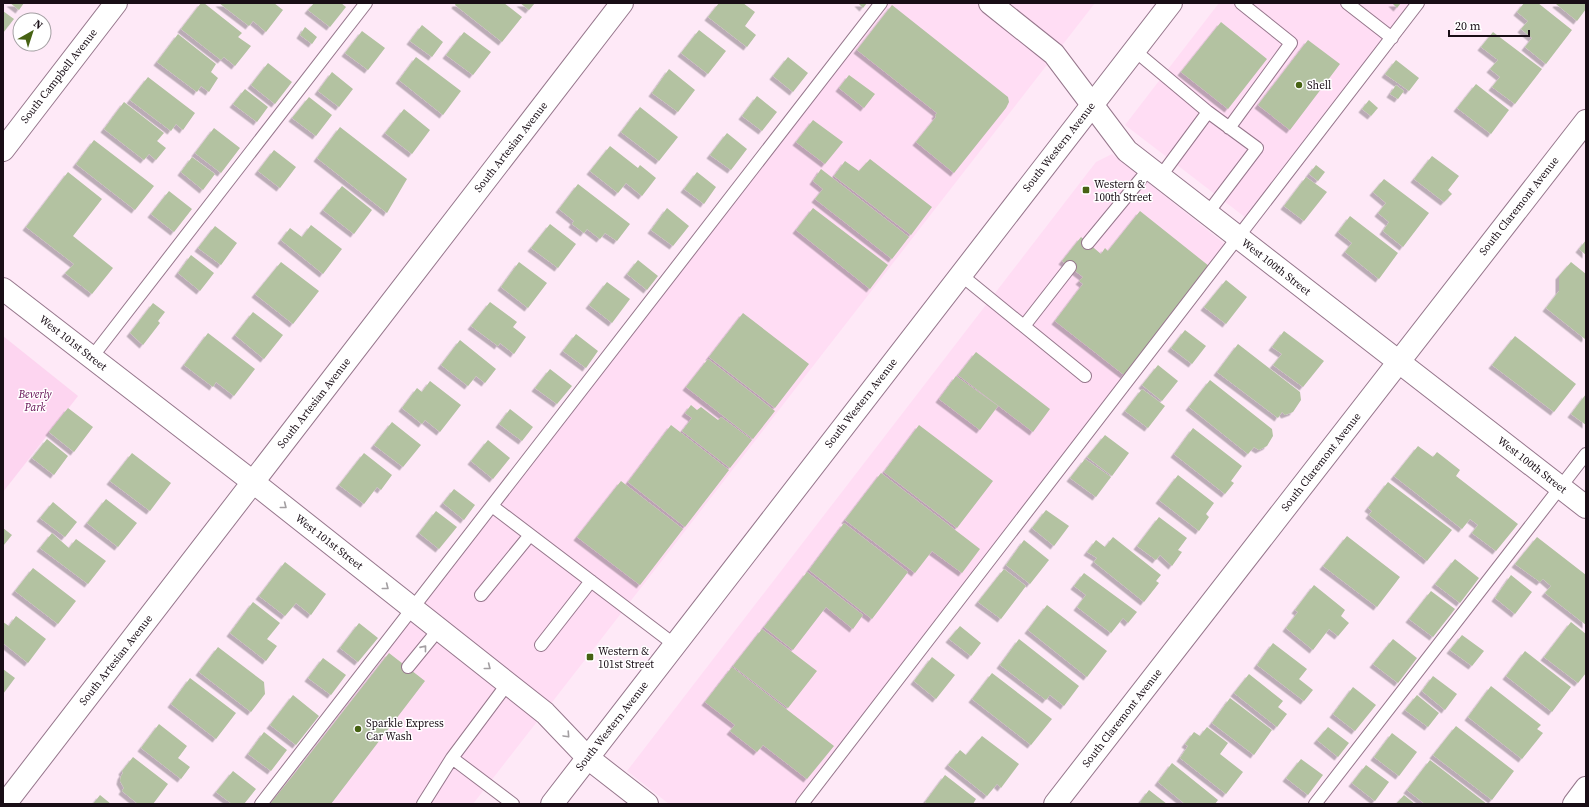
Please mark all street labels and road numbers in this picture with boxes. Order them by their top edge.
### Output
street label: South Campbell Avenue [17,25,101,126]
street label: South Artesian Avenue [471,98,551,195]
street label: South Western Avenue [1019,99,1099,195]
street label: South Claremont Avenue [1476,153,1563,258]
street label: West 100th Street [1238,235,1314,299]
street label: West 101st Street [36,312,110,374]
street label: South Artesian Avenue [274,354,354,451]
street label: South Western Avenue [821,355,901,451]
street label: South Claremont Avenue [1278,409,1365,514]
street label: West 100th Street [1494,433,1570,497]
street label: West 101st Street [292,511,366,573]
street label: South Artesian Avenue [76,611,156,708]
street label: South Claremont Avenue [1079,665,1166,770]
street label: South Western Avenue [572,678,652,774]

